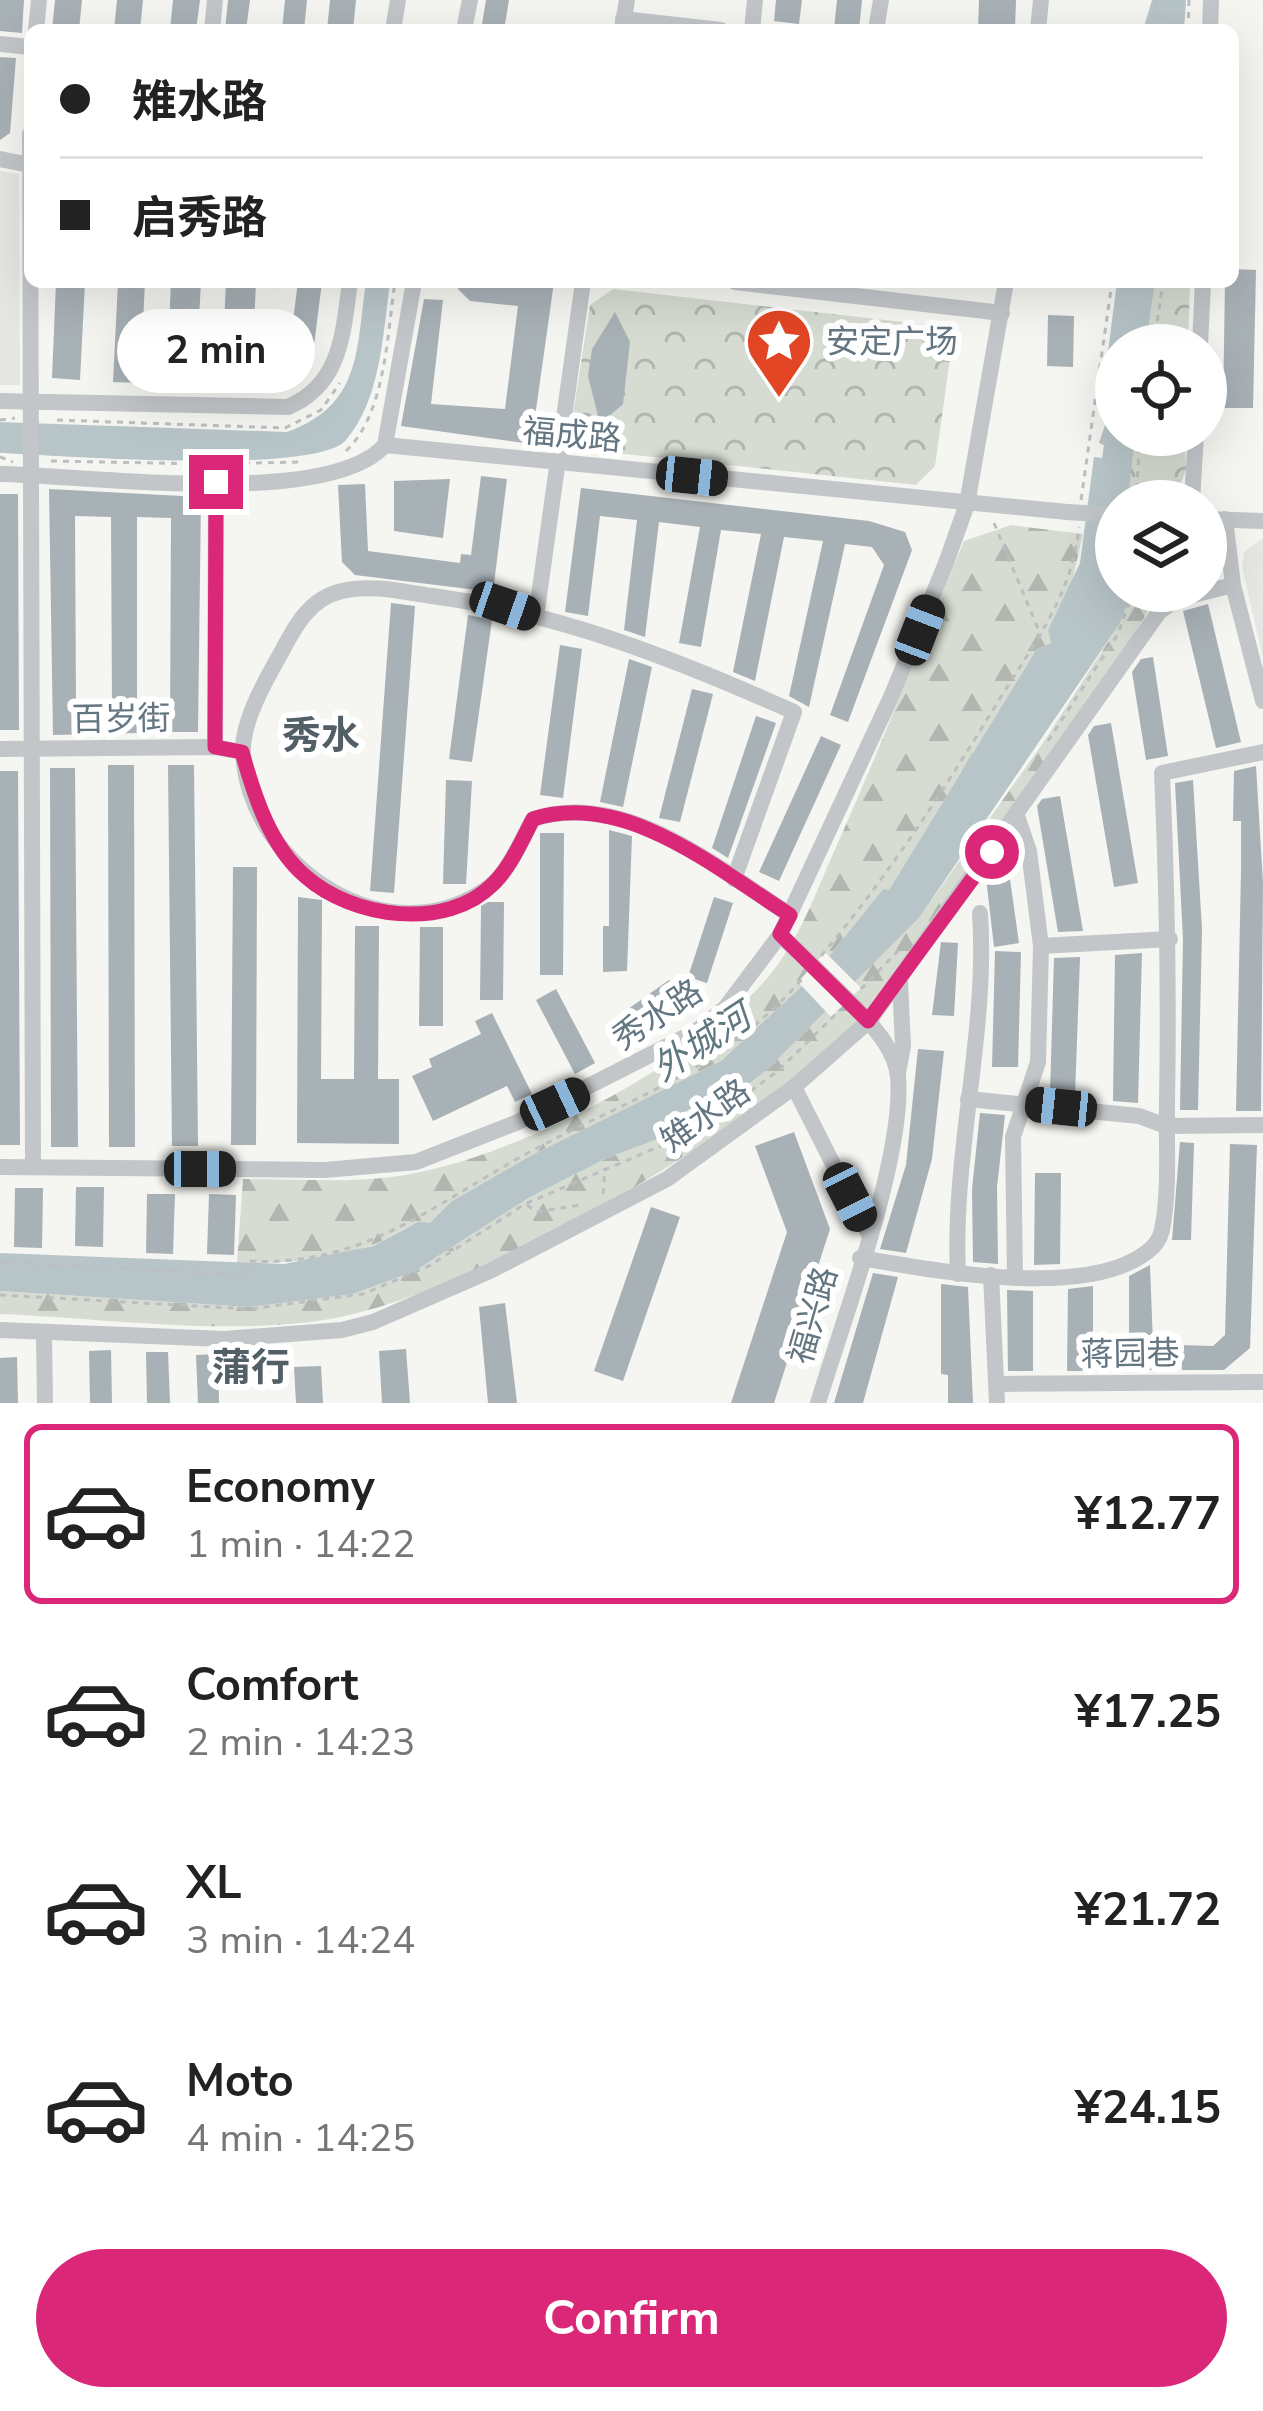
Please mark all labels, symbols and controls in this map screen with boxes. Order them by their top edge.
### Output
text: 雉水路 [132,72,267,133]
text: 启秀路 [132,188,267,249]
place icon: 安定广场 [744,306,814,400]
callout: 2 min [117,308,315,392]
place label: 安定广场 [826,320,958,365]
text: 2 min [166,324,266,377]
map controls [1095,324,1227,612]
button: locate [1095,324,1227,456]
street label: 福成路 [521,409,623,462]
car [654,454,730,498]
route end [189,455,243,509]
button: layers [1095,480,1227,612]
car [465,577,545,635]
car [890,590,950,670]
street label: 百岁街 [71,696,171,743]
district label: 秀水 [282,710,360,763]
route start [965,825,1019,879]
street label: 秀水路 [604,969,712,1061]
water label: 外城河 [643,990,765,1093]
street label: 雉水路 [652,1069,759,1163]
car [515,1072,595,1136]
car [1023,1085,1099,1129]
car [164,1151,236,1187]
car [818,1157,882,1237]
street label: 福兴路 [778,1262,849,1369]
street label: 蒋园巷 [1080,1331,1180,1378]
district label: 蒲行 [212,1342,290,1395]
text: Economy [186,1457,375,1518]
icon: car [42,1460,150,1568]
text: ¥12.77 [1075,1484,1221,1545]
text: 1 min · 14:22 [186,1518,415,1571]
text: Comfort [186,1655,358,1716]
icon: car [42,1658,150,1766]
text: ¥17.25 [1075,1682,1221,1743]
text: 2 min · 14:23 [186,1716,415,1769]
text: XL [186,1853,242,1914]
icon: car [42,1856,150,1964]
text: ¥21.72 [1075,1880,1221,1941]
text: 3 min · 14:24 [186,1914,415,1967]
text: Moto [186,2051,294,2112]
icon: car [42,2054,150,2162]
text: ¥24.15 [1075,2078,1221,2139]
text: 4 min · 14:25 [186,2112,415,2165]
button: Confirm [36,2249,1227,2387]

